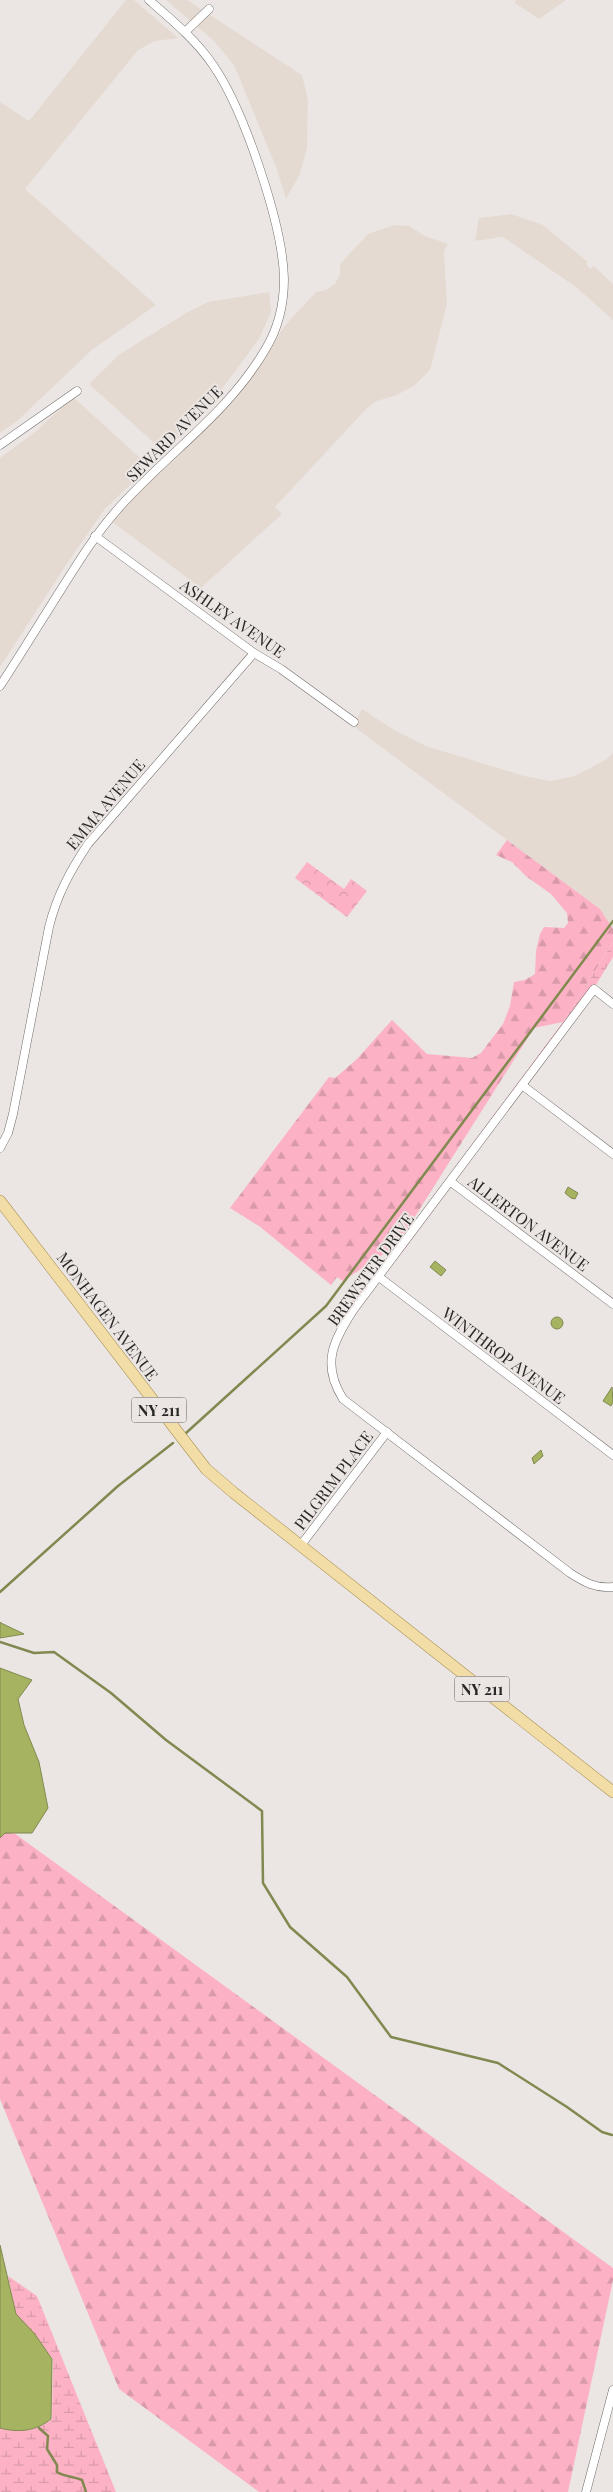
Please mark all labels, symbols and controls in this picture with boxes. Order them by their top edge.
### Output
street label: SEWARD AVENUE [121,380,227,486]
street label: ASHLEY AVENUE [176,573,290,662]
street label: EMMA AVENUE [61,754,149,854]
street label: ALLERTON AVENUE [464,1170,594,1275]
street label: BREWSTER DRIVE [322,1209,418,1329]
street label: MONHAGEN AVENUE [53,1248,163,1384]
street label: WINTHROP AVENUE [437,1301,570,1408]
road number: NY 211 [132,1398,186,1422]
street label: PILGRIM PLACE [289,1426,377,1534]
road number: NY 211 [454,1676,510,1702]

